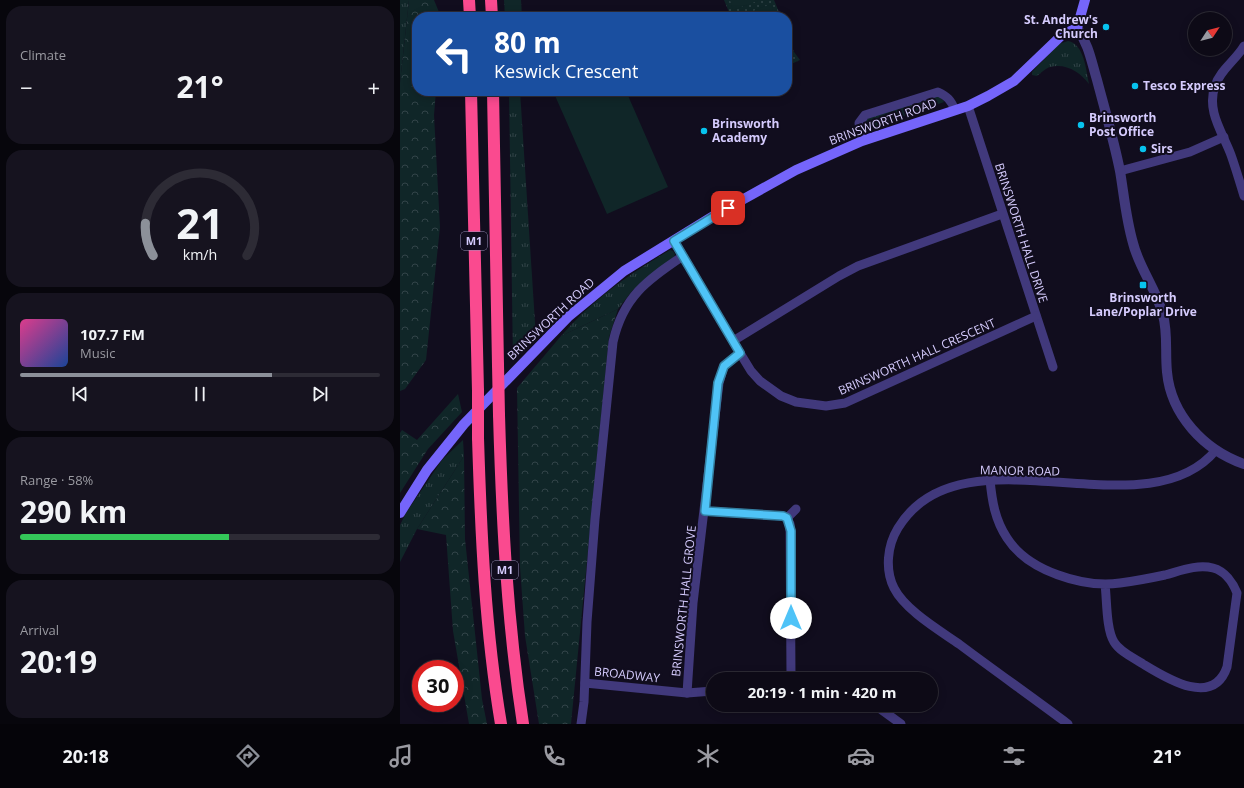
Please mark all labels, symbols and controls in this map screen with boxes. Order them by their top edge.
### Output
place label: St. Andrew's Church [1024,11,1098,42]
north arrow [1188,12,1232,56]
map controls [1188,12,1232,56]
marker: St. Andrew's Church [1101,22,1111,32]
text: 80 m [494,23,561,61]
icon: left [428,28,480,80]
text: Climate [20,46,66,64]
text: Keswick Crescent [494,59,639,83]
text: 21° [176,66,224,107]
text: − [20,72,33,102]
text: + [367,72,380,102]
place label: Tesco Express [1143,77,1225,94]
marker: Tesco Express [1130,81,1140,91]
street label: BRINSWORTH ROAD [827,94,939,149]
place label: Brinsworth Post Office [1089,109,1156,140]
place label: Brinsworth Academy [712,115,779,146]
marker: Brinsworth Post Office [1076,120,1086,130]
marker: Brinsworth Academy [699,126,709,136]
place label: Sirs [1151,140,1173,157]
marker: Sirs [1138,144,1148,154]
street label: BRINSWORTH HALL DRIVE [991,161,1052,305]
pin [711,191,745,225]
text: 21 [176,195,224,251]
icon: arrive [717,197,739,219]
road number: M1 [461,232,487,250]
text: km/h [183,245,217,264]
street label: BRINSWORTH ROAD [503,274,598,364]
marker: Brinsworth Lane/Poplar Drive [1138,280,1148,290]
place label: Brinsworth Lane/Poplar Drive [1089,289,1197,320]
street label: BRINSWORTH HALL CRESCENT [835,314,999,399]
text: 107.7 FM [80,324,145,344]
text: Music [80,344,115,362]
icon: previous [69,383,91,405]
icon: pause [189,383,211,405]
icon: next [309,383,331,405]
street label: MANOR ROAD [980,461,1060,480]
text: Range · 58% [20,471,93,489]
text: 290 km [20,491,127,532]
street label: BRINSWORTH HALL GROVE [667,525,700,677]
road number: M1 [492,561,518,579]
position arrow [770,597,812,639]
text: Arrival [20,621,59,639]
text: 20:19 [20,641,97,682]
speed limit sign: 30 [412,660,464,712]
street label: BROADWAY [593,663,661,686]
text: 20:19 · 1 min · 420 m [748,682,896,702]
icon: directions [234,742,262,770]
icon: music [387,742,415,770]
icon: phone [540,742,568,770]
icon: climate [694,742,722,770]
icon: car [847,742,875,770]
icon: filters [1000,742,1028,770]
text: 20:18 [63,744,109,768]
text: 21° [1153,744,1181,768]

